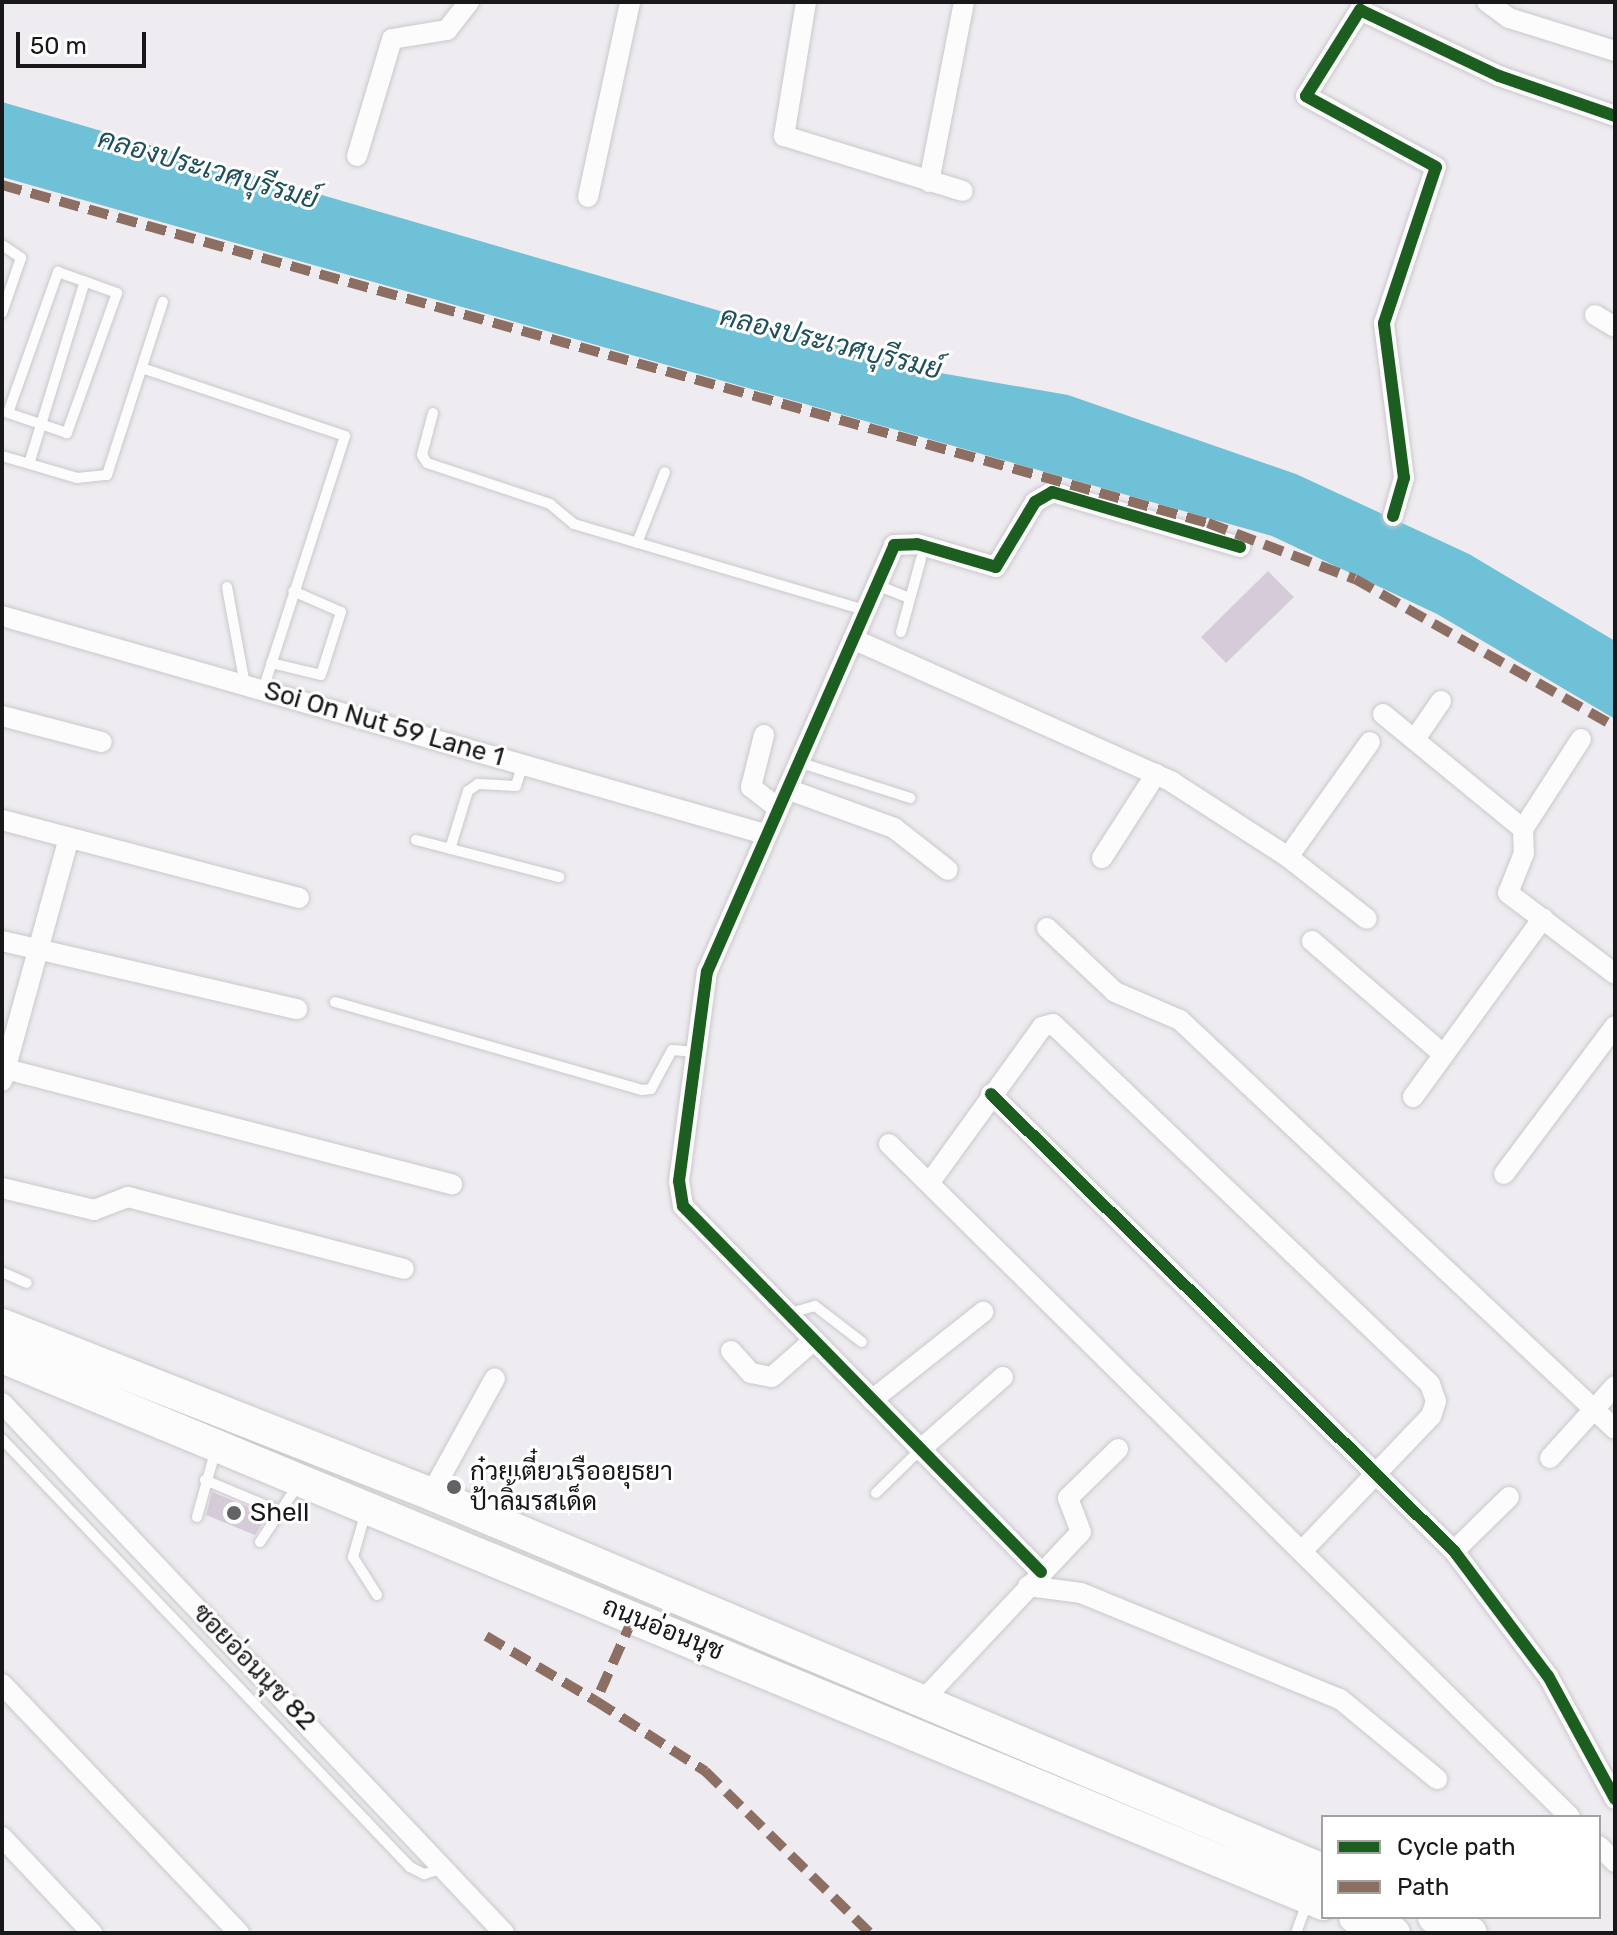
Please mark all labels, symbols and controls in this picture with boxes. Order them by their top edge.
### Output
scale bar [20,16,150,66]
text: 50 m [30,32,87,60]
water label: คลองประเวศบุรีรมย์ [94,122,322,216]
water label: คลองประเวศบุรีรมย์ [717,299,945,387]
street label: Soi On Nut 59 Lane 1 [261,675,507,773]
place label: ก๋วยเตี๋ยวเรืออยุธยา ป้าลิ้มรสเด็ด [470,1456,673,1518]
marker: ก๋วยเตี๋ยวเรืออยุธยา ป้าลิ้มรสเด็ด [445,1478,463,1496]
place label: Shell [250,1497,309,1529]
marker: Shell [225,1504,243,1522]
street label: ถนนอ่อนนุช [598,1591,728,1667]
street label: ซอยอ่อนนุช 82 [186,1597,322,1737]
legend [1321,1815,1601,1919]
text: Cycle path [1397,1833,1516,1861]
text: Path [1397,1873,1449,1901]

